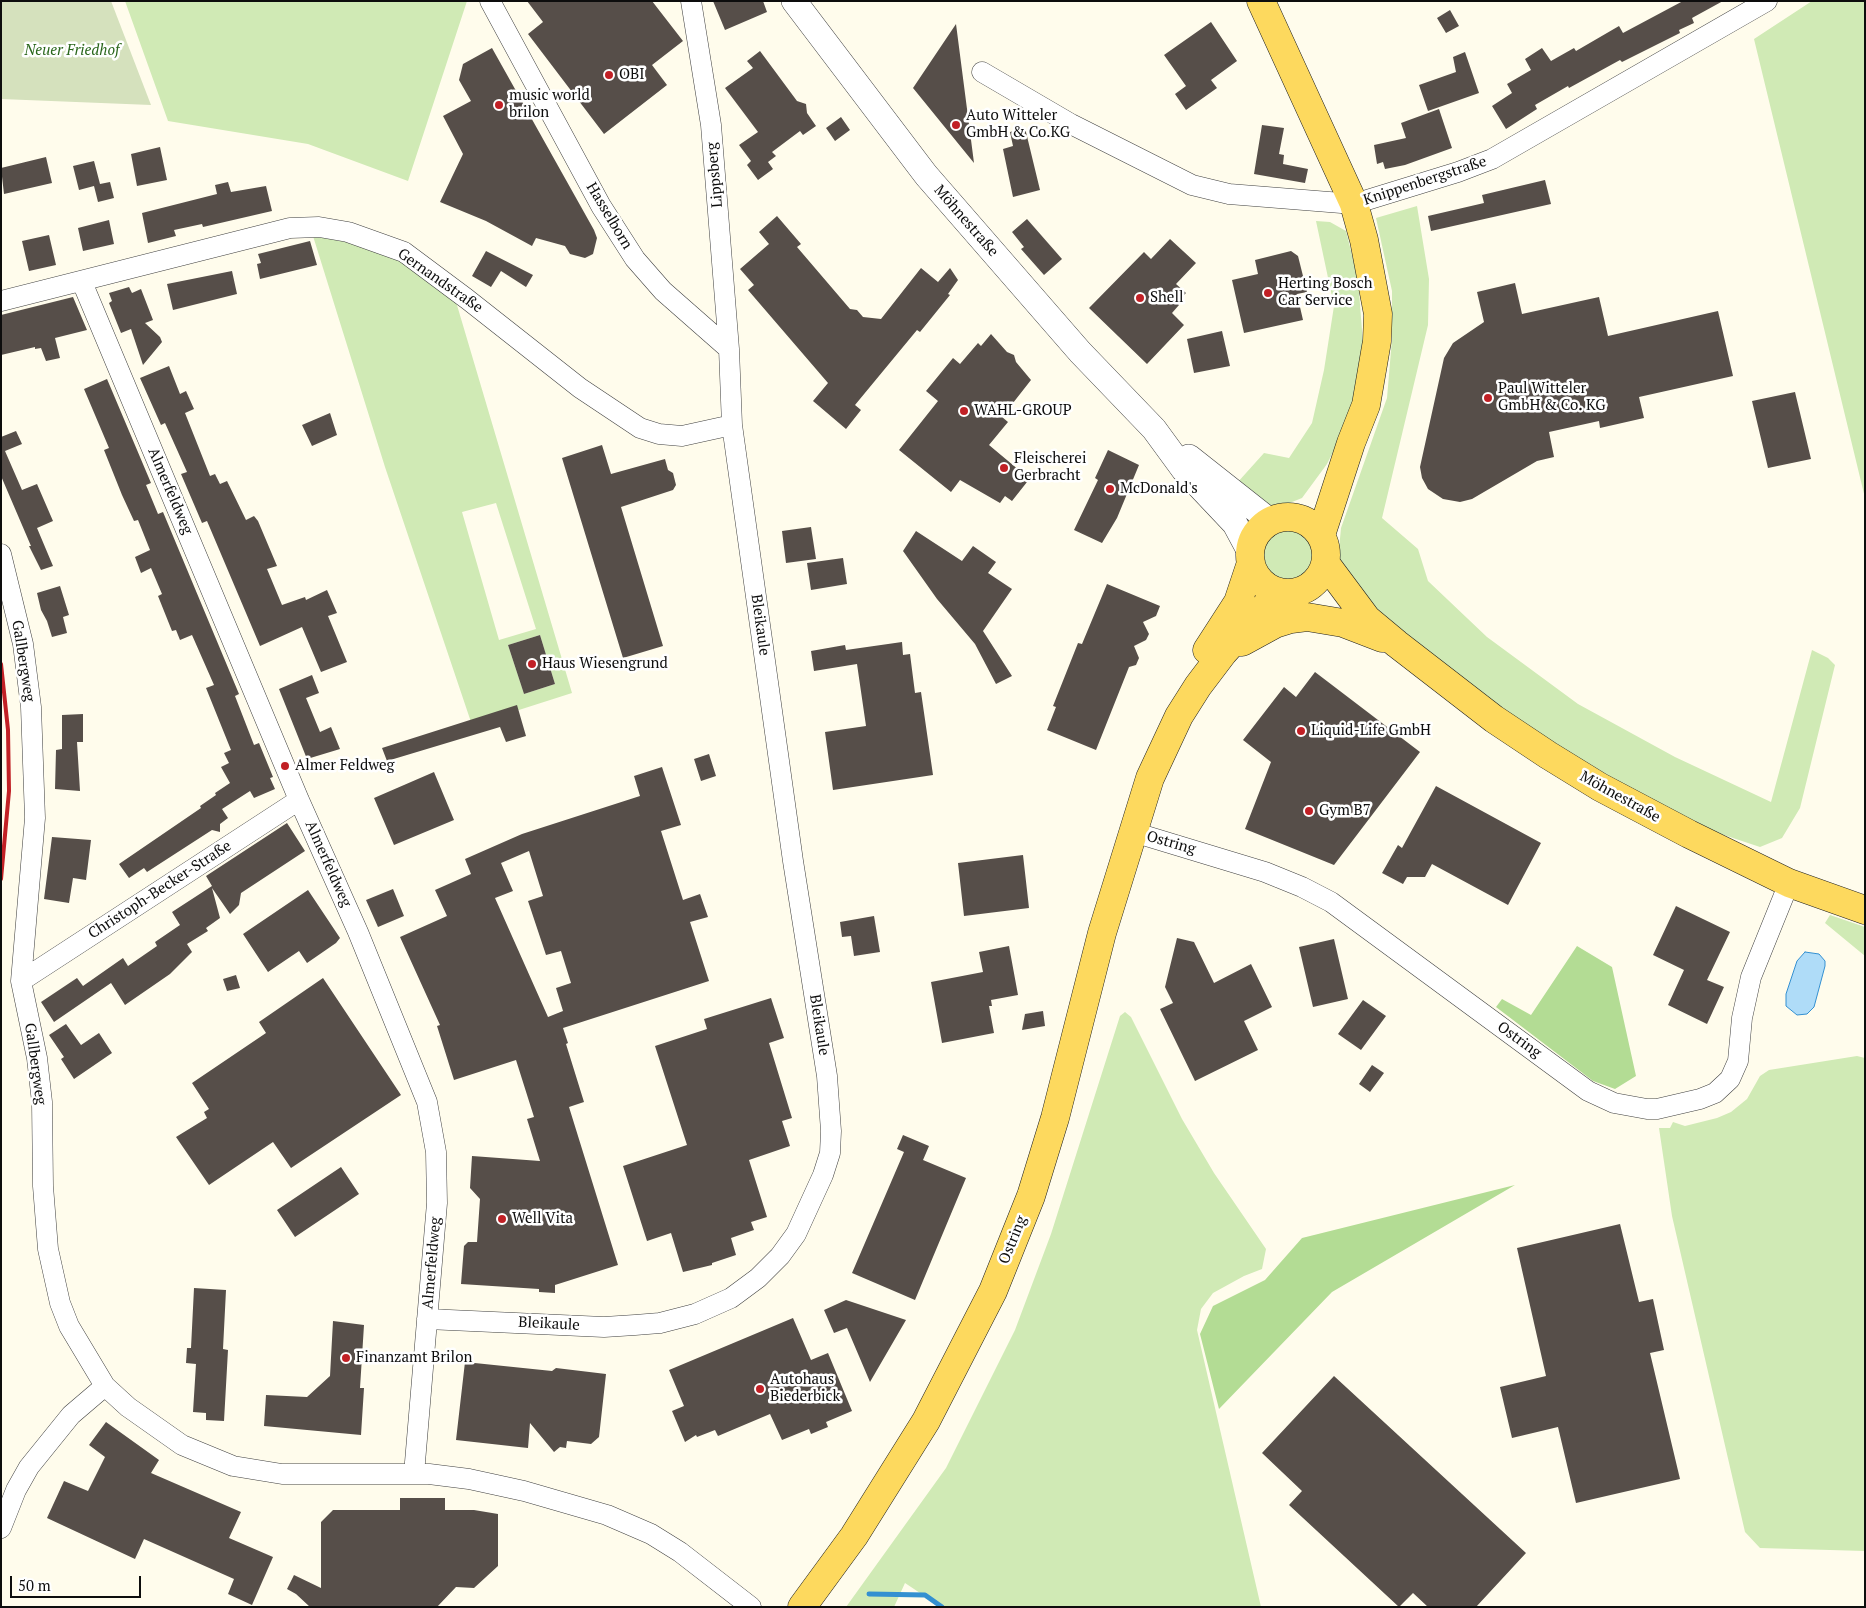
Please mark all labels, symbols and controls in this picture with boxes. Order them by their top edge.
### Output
park label: Neuer Friedhof [24,42,120,60]
place label: OBI [619,66,645,84]
marker: OBI [603,69,615,81]
place label: music world brilon [509,87,590,122]
marker: music world brilon [493,99,505,111]
place label: Auto Witteler GmbH & Co.KG [966,107,1070,142]
marker: Auto Witteler GmbH & Co.KG [950,119,962,131]
street label: Lippsberg [703,142,727,208]
street label: Knippenbergstraße [1361,153,1489,209]
street label: Hasselborn [582,179,636,253]
street label: Möhnestraße [930,181,1002,261]
street label: Gernandstraße [394,245,486,317]
place label: Herting Bosch Car Service [1278,275,1373,310]
marker: Herting Bosch Car Service [1262,287,1274,299]
place label: Shell [1150,289,1183,307]
marker: Shell [1134,292,1146,304]
place label: Paul Witteler GmbH & Co. KG [1498,380,1606,415]
marker: Paul Witteler GmbH & Co. KG [1482,392,1494,404]
place label: WAHL-GROUP [974,402,1072,420]
marker: WAHL-GROUP [958,405,970,417]
street label: Almerfeldweg [144,445,196,537]
place label: Fleischerei Gerbracht [1014,450,1086,485]
marker: Fleischerei Gerbracht [998,462,1010,474]
place label: McDonald's [1120,480,1198,498]
marker: McDonald's [1104,483,1116,495]
street label: Bleikaule [747,593,773,657]
street label: Gallbergweg [8,619,38,703]
place label: Haus Wiesengrund [542,655,668,673]
marker: Haus Wiesengrund [526,658,538,670]
place label: Liquid-Life GmbH [1311,722,1431,740]
marker: Liquid-Life GmbH [1295,725,1307,737]
place label: Almer Feldweg [295,757,394,775]
marker: Almer Feldweg [279,760,291,772]
street label: Möhnestraße [1577,768,1663,826]
place label: Gym B7 [1319,802,1371,820]
marker: Gym B7 [1303,805,1315,817]
street label: Almerfeldweg [301,818,355,910]
street label: Ostring [1144,827,1198,859]
street label: Christoph-Becker-Straße [85,837,235,943]
street label: Bleikaule [805,993,833,1057]
street label: Ostring [1493,1018,1545,1062]
street label: Gallbergweg [20,1022,50,1106]
place label: Well Vita [512,1210,573,1228]
marker: Well Vita [496,1213,508,1225]
street label: Ostring [995,1213,1031,1267]
street label: Almerfeldweg [419,1216,445,1310]
street label: Bleikaule [518,1313,580,1335]
place label: Finanzamt Brilon [356,1349,472,1367]
marker: Finanzamt Brilon [340,1352,352,1364]
place label: Autohaus Biederbick [770,1371,840,1406]
marker: Autohaus Biederbick [754,1383,766,1395]
scale bar [12,1566,144,1598]
text: 50 m [18,1575,51,1595]

